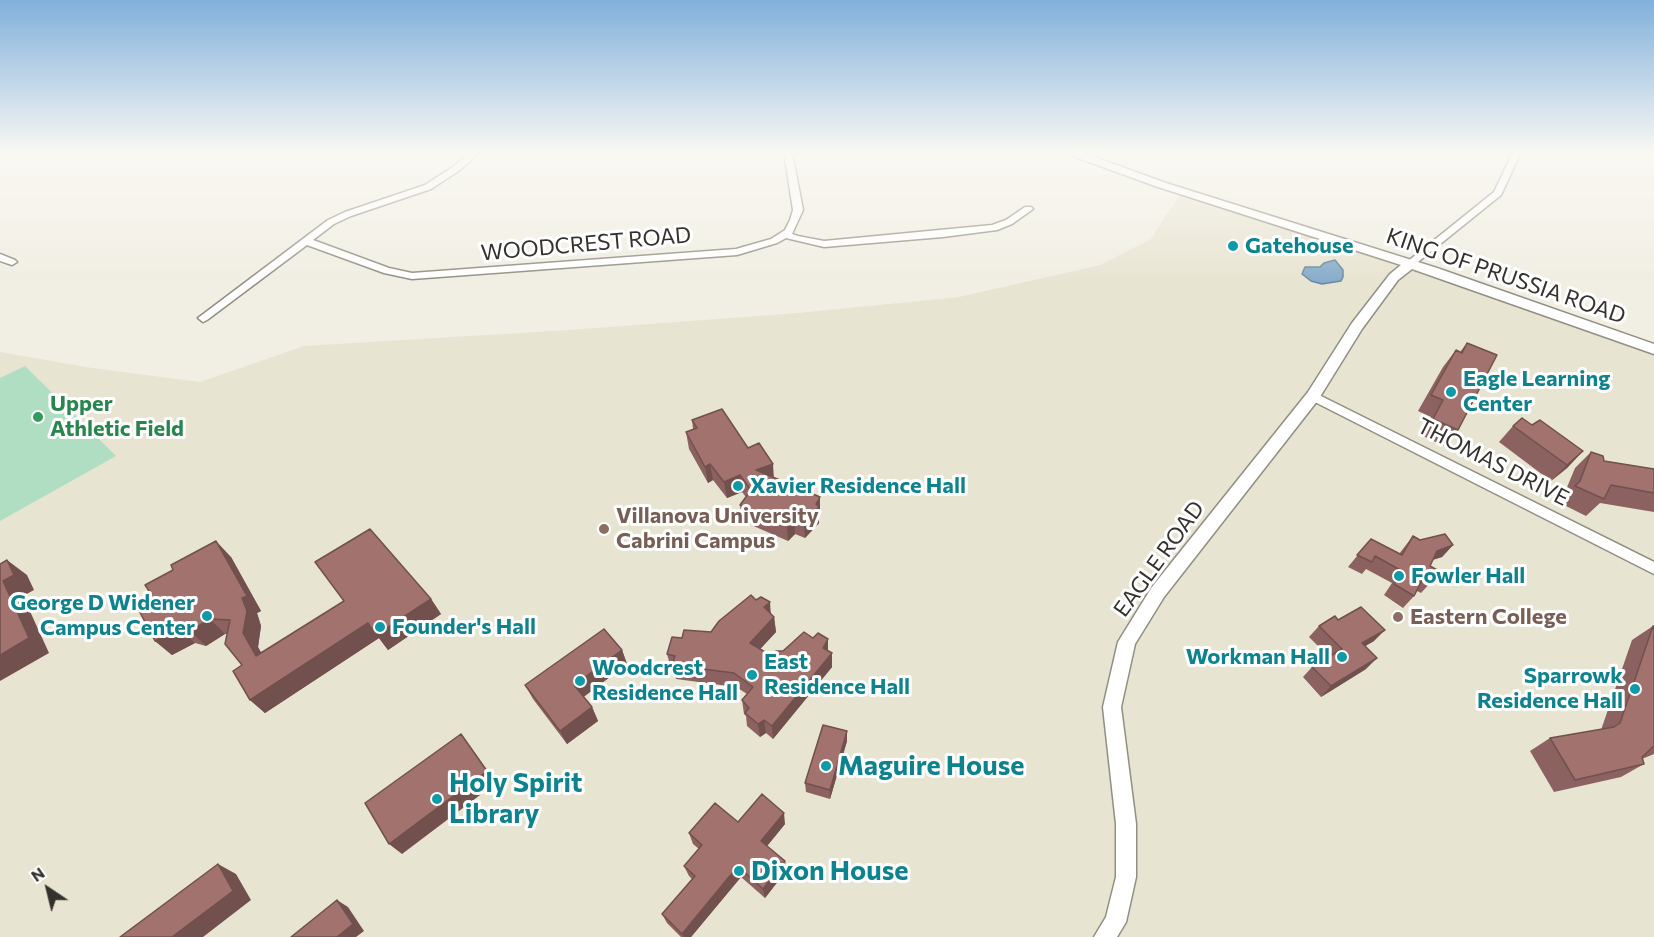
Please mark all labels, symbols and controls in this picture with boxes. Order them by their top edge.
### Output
street label: WOODCREST ROAD [480,222,692,266]
street label: KING OF PRUSSIA ROAD [1383,223,1629,329]
place label: Gatehouse [1245,233,1354,259]
marker: Gatehouse [1226,239,1240,253]
place label: Eagle Learning Center [1463,366,1610,418]
marker: Eagle Learning Center [1444,385,1458,399]
place label: Upper Athletic Field [50,391,184,442]
marker: Upper Athletic Field [31,410,45,424]
street label: THOMAS DRIVE [1413,412,1573,512]
place label: Xavier Residence Hall [750,473,966,499]
marker: Xavier Residence Hall [731,479,745,493]
street label: EAGLE ROAD [1108,496,1210,622]
place label: Villanova University Cabrini Campus [616,503,819,554]
marker: Villanova University Cabrini Campus [597,522,611,536]
place label: Fowler Hall [1411,563,1525,589]
marker: Fowler Hall [1392,569,1406,583]
place label: George D Widener Campus Center [10,590,195,642]
place label: Eastern College [1410,604,1567,630]
marker: George D Widener Campus Center [200,609,214,623]
marker: Eastern College [1391,610,1405,624]
place label: Founder's Hall [392,614,536,640]
marker: Founder's Hall [373,620,387,634]
place label: Workman Hall [1186,644,1330,670]
place label: East Residence Hall [764,649,910,700]
marker: Workman Hall [1335,650,1349,664]
place label: Woodcrest Residence Hall [592,655,738,706]
place label: Sparrowk Residence Hall [1477,663,1623,714]
marker: East Residence Hall [745,668,759,682]
marker: Woodcrest Residence Hall [573,674,587,688]
marker: Sparrowk Residence Hall [1628,682,1642,696]
place label: Maguire House [838,750,1024,782]
marker: Maguire House [819,759,833,773]
place label: Holy Spirit Library [449,767,583,830]
marker: Holy Spirit Library [430,792,444,806]
place label: Dixon House [751,855,908,887]
north arrow [18,859,78,919]
text: N [27,863,48,885]
marker: Dixon House [732,864,746,878]

